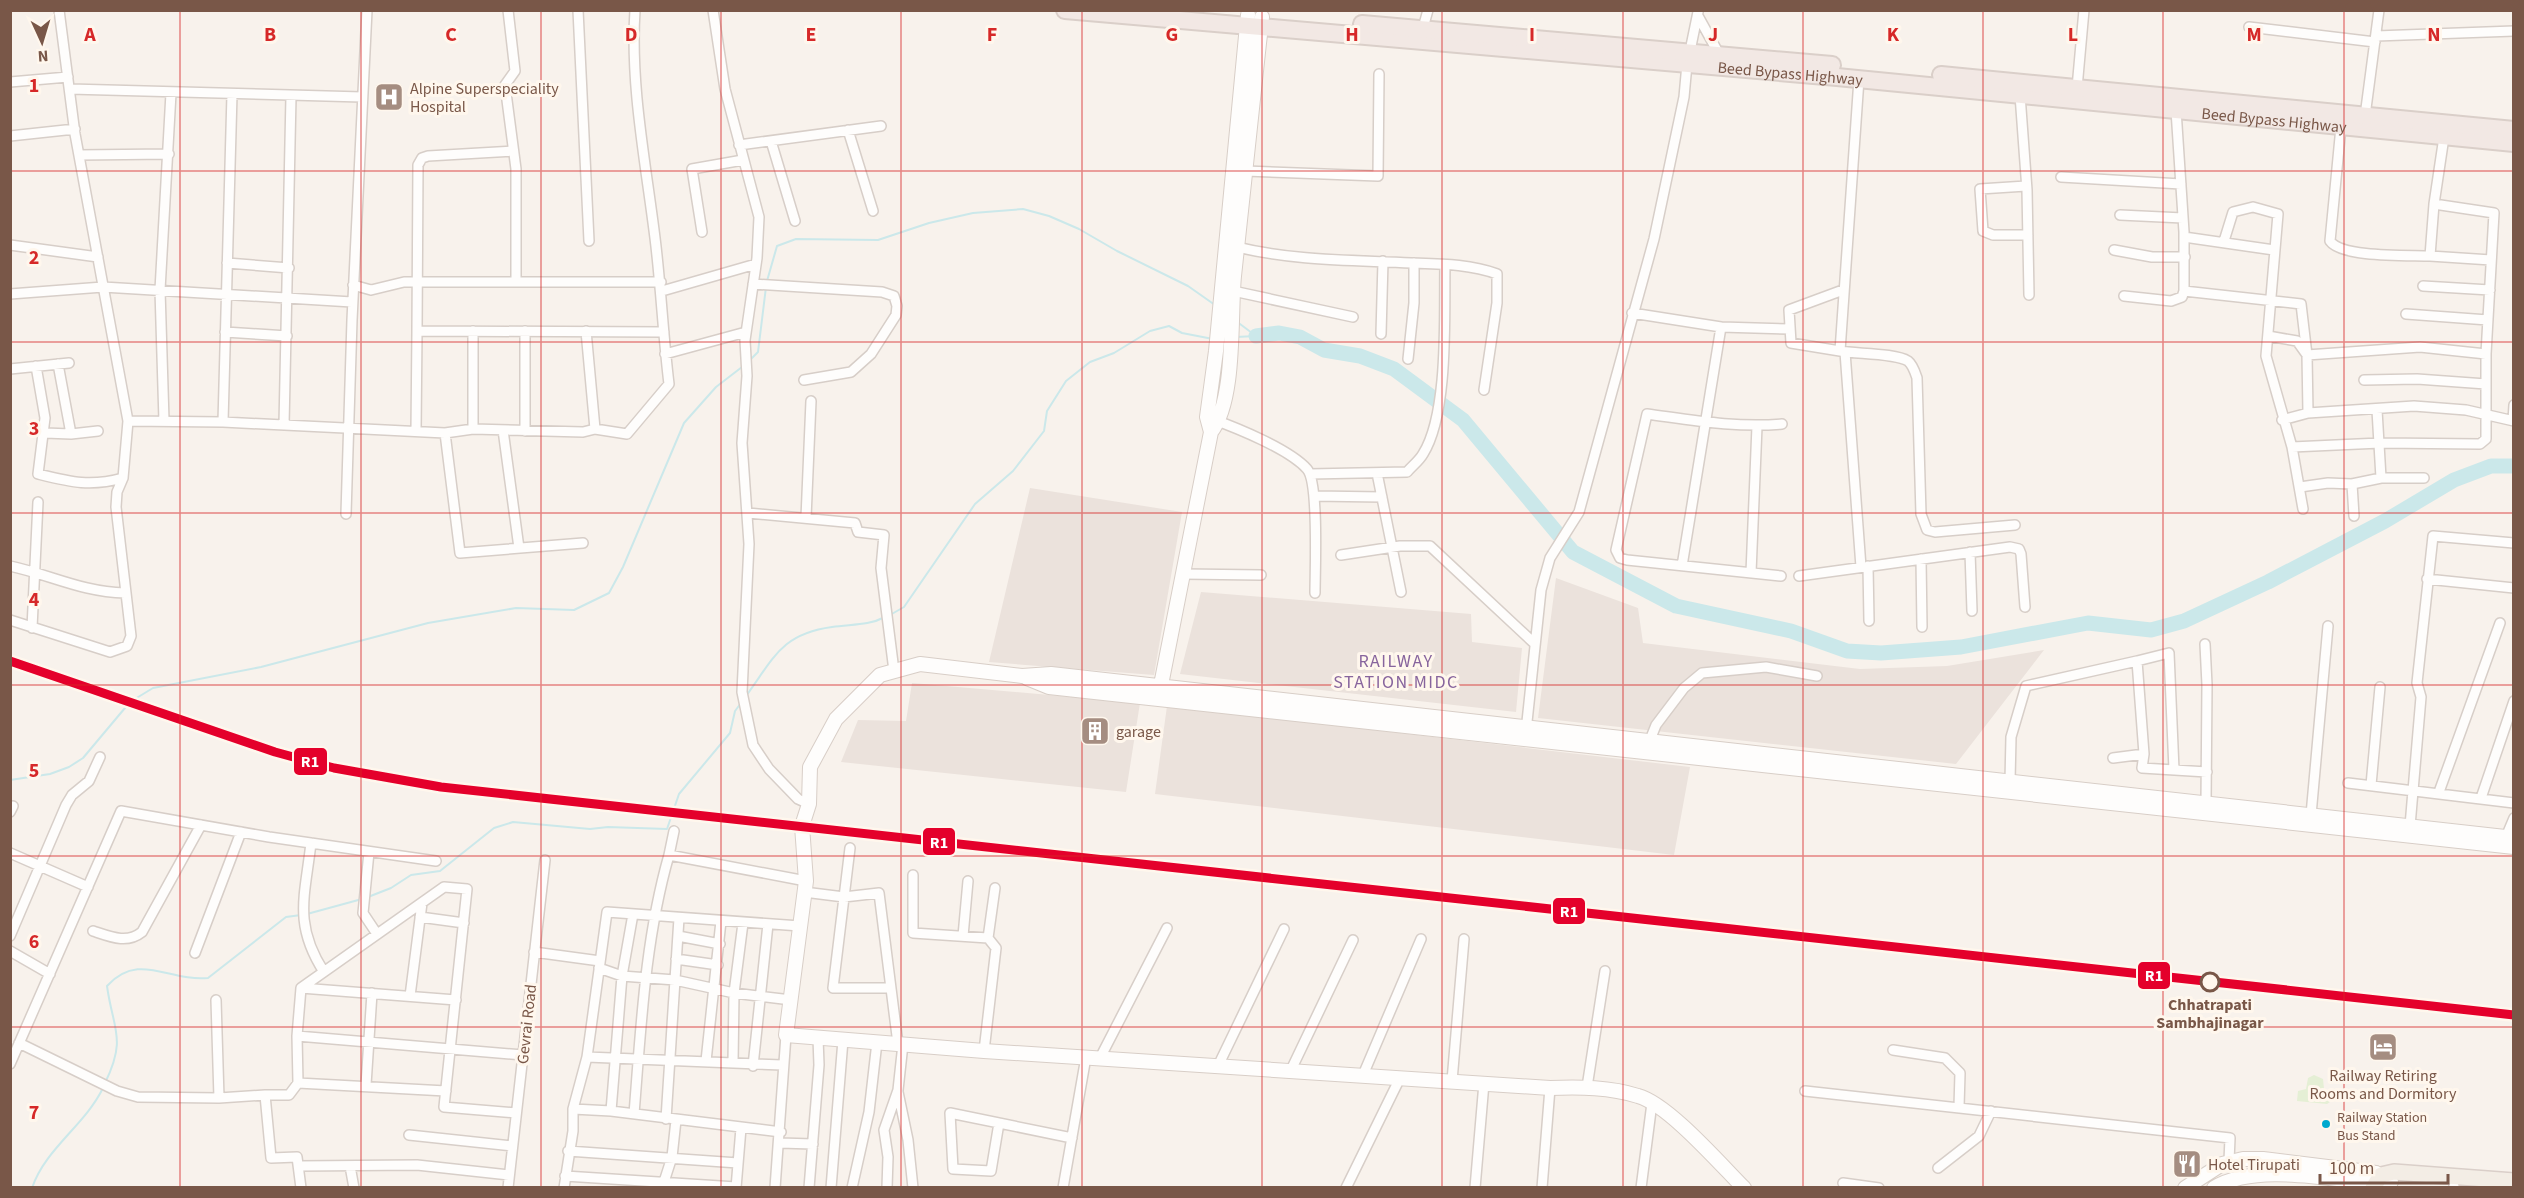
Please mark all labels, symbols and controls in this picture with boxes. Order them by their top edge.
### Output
north arrow [12,12,72,72]
text: A [83,21,96,49]
text: B [264,21,276,49]
text: C [445,21,457,49]
text: D [625,21,637,49]
text: E [806,21,816,49]
text: F [987,21,997,49]
text: G [1166,21,1178,49]
text: H [1345,21,1359,49]
text: I [1529,21,1535,49]
text: J [1708,21,1718,49]
text: K [1887,21,1900,49]
text: L [2068,21,2078,49]
text: M [2246,21,2262,49]
text: N [2427,21,2441,49]
text: N [37,45,49,67]
street label: Beed Bypass Highway [1717,57,1864,92]
text: 1 [29,72,39,100]
place label: Alpine Superspeciality Hospital [410,78,559,118]
hospital icon: Alpine Superspeciality Hospital [373,81,405,113]
street label: Beed Bypass Highway [2200,103,2348,139]
text: 2 [29,244,39,272]
text: 3 [29,415,39,443]
text: 4 [29,586,40,614]
district label: RAILWAY STATION MIDC [1333,649,1459,695]
building icon: garage [1079,715,1111,747]
place label: garage [1116,721,1161,743]
line badge: R1 [293,747,328,776]
text: R1 [301,751,319,773]
text: 5 [29,757,39,785]
line badge: R1 [922,827,956,856]
text: R1 [930,832,948,854]
line badge: R1 [1552,897,1586,925]
text: R1 [1560,901,1578,923]
text: 6 [29,928,39,956]
line badge: R1 [2137,961,2171,990]
text: R1 [2145,965,2163,987]
marker: Chhatrapati Sambhajinagar [2200,972,2220,992]
street label: Gevrai Road [512,983,542,1065]
place label: Chhatrapati Sambhajinagar [2156,994,2264,1034]
hotel icon: Railway Retiring Rooms and Dormitory [2367,1031,2399,1063]
place label: Railway Retiring Rooms and Dormitory [2310,1065,2457,1105]
text: 7 [29,1099,39,1127]
place label: Railway Station Bus Stand [2337,1108,2427,1146]
marker: Railway Station Bus Stand [2320,1118,2332,1130]
scale bar [2320,1147,2448,1185]
restaurant icon: Hotel Tirupati [2171,1148,2203,1180]
place label: Hotel Tirupati [2208,1154,2300,1176]
text: 100 m [2329,1156,2374,1181]

